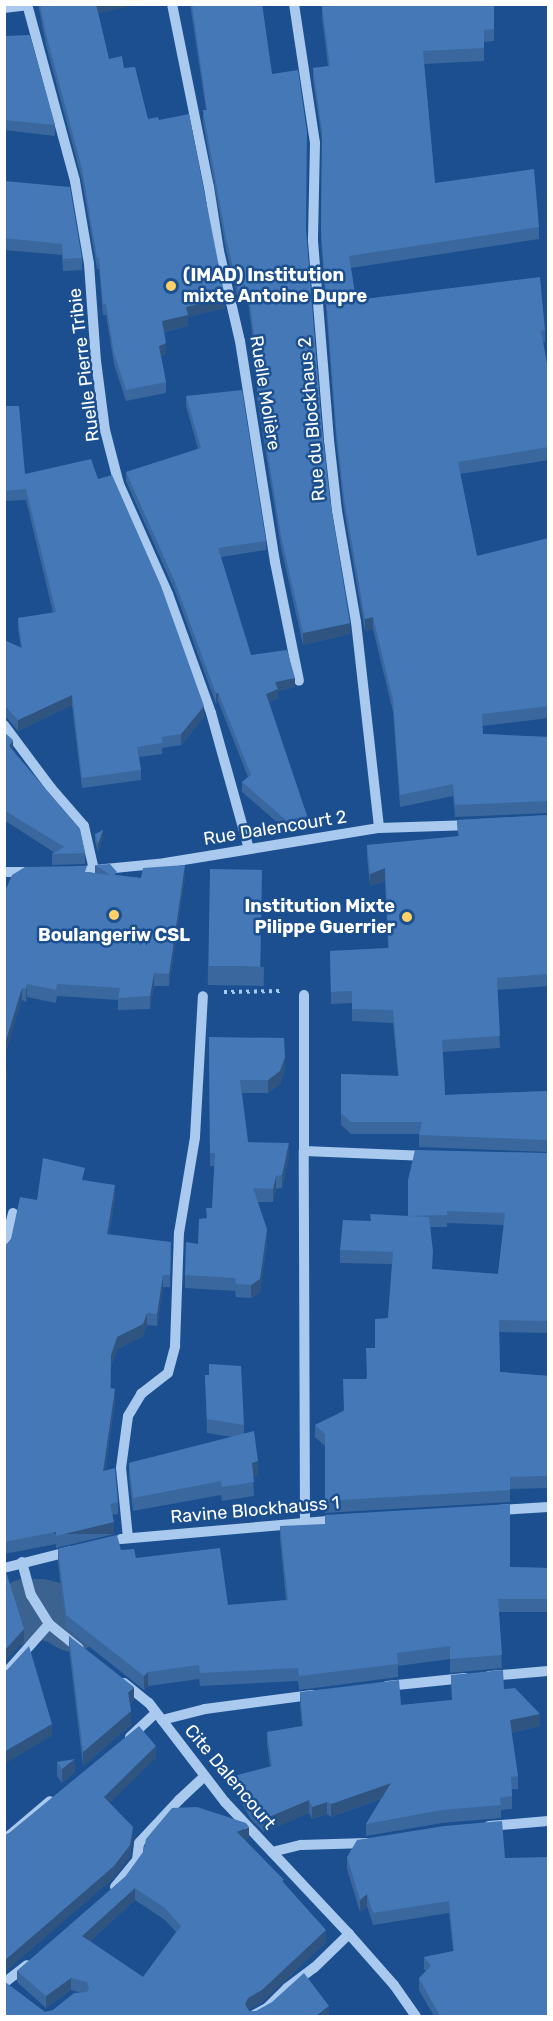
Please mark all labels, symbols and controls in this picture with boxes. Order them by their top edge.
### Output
place label: (IMAD) Institution mixte Antoine Dupre [183,265,368,308]
marker: (IMAD) Institution mixte Antoine Dupre [164,279,178,293]
street label: Ruelle Pierre Tribie [64,287,104,443]
street label: Ruelle Molière [245,334,285,452]
street label: Rue du Blockhaus 2 [294,336,330,502]
street label: Rue Dalencourt 2 [202,806,348,850]
place label: Institution Mixte Pilippe Guerrier [244,896,395,938]
marker: Boulangeriw CSL [107,908,121,922]
marker: Institution Mixte Pilippe Guerrier [400,910,414,924]
place label: Boulangeriw CSL [38,924,190,946]
street label: Ravine Blockhauss 1 [170,1492,340,1528]
street label: Cite Dalencourt [180,1720,280,1834]

